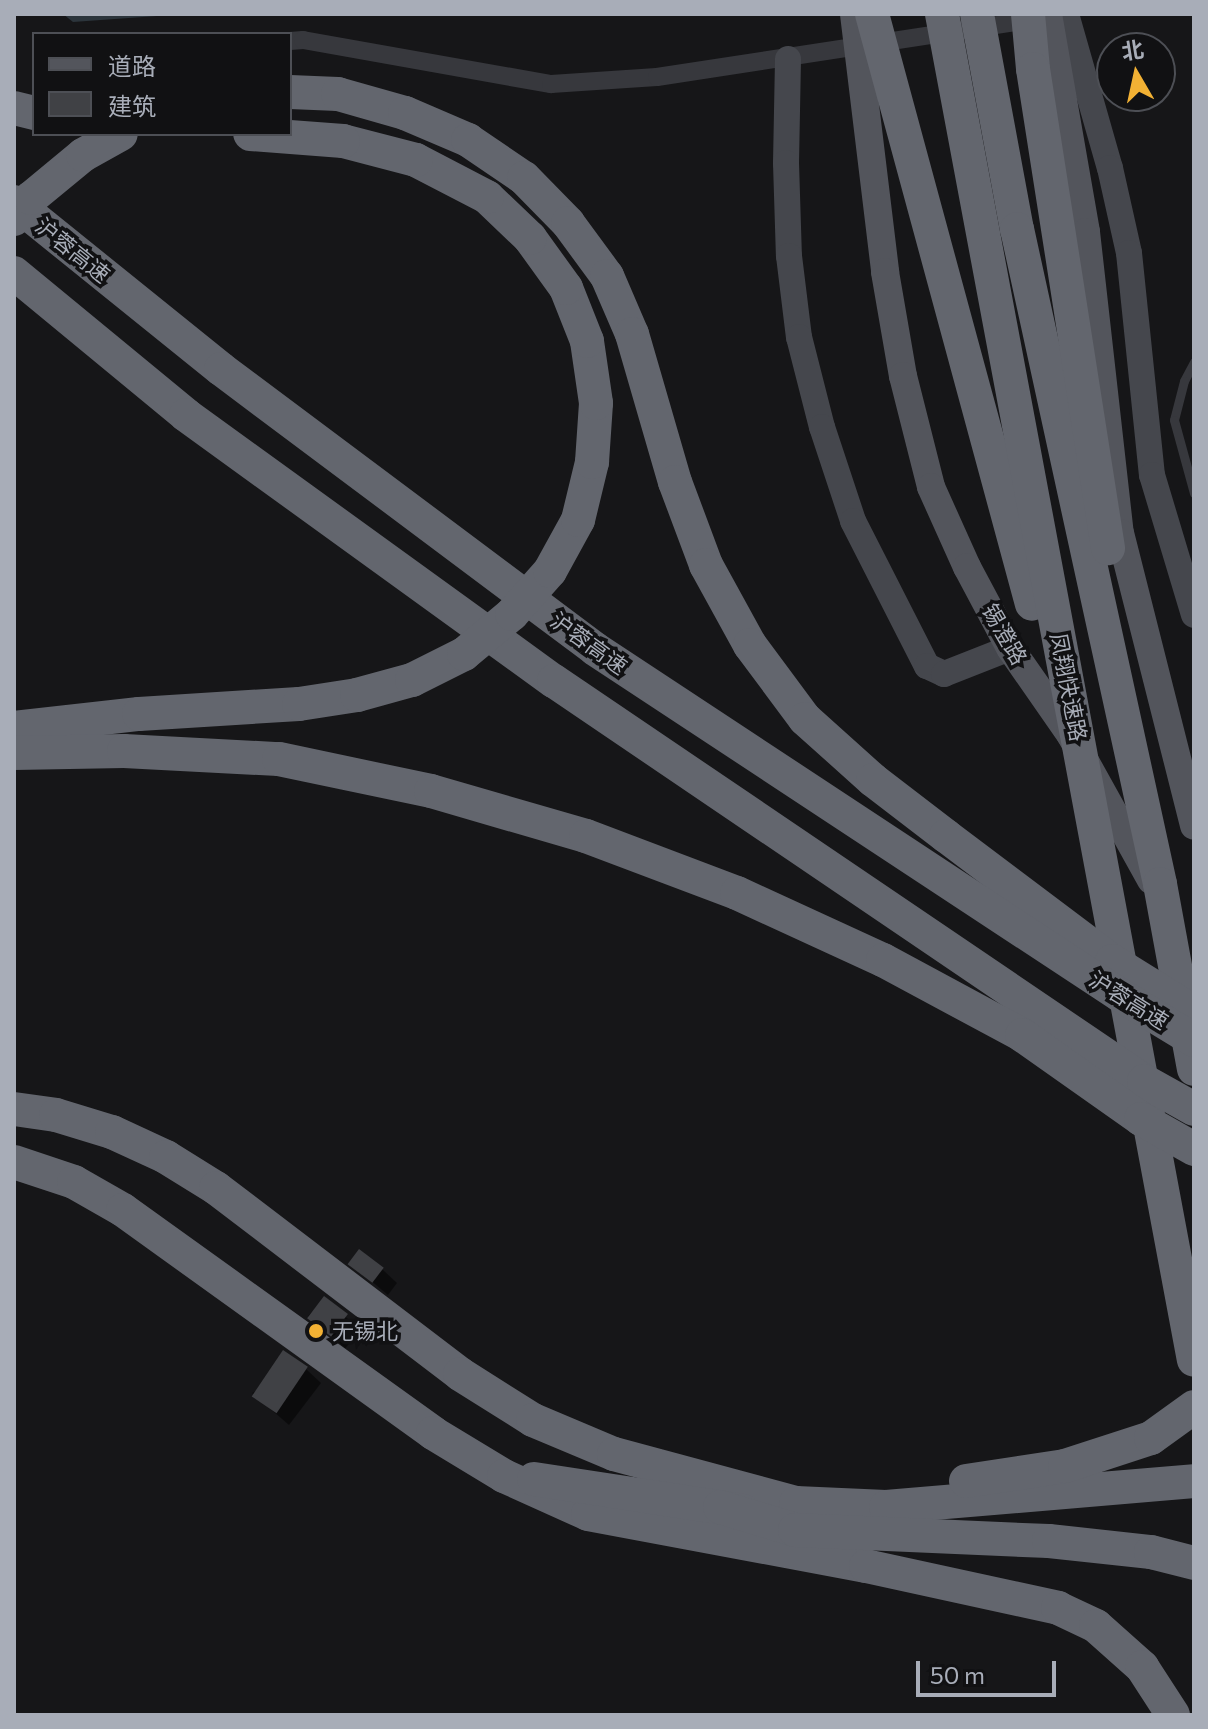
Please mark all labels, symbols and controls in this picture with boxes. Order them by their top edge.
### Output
legend [32,32,292,136]
north arrow [1096,32,1176,112]
text: 北 [1119,35,1145,65]
text: 道路 [108,51,156,80]
text: 建筑 [108,91,156,120]
street label: 沪蓉高速 [30,212,116,288]
street label: 锡澄路 [977,599,1033,669]
street label: 沪蓉高速 [546,606,632,680]
street label: 凤翔快速路 [1046,630,1092,744]
street label: 沪蓉高速 [1085,965,1173,1035]
place label: 无锡北 [332,1318,398,1344]
marker: 无锡北 [307,1322,325,1340]
scale bar [920,1645,1060,1695]
text: 50 m [930,1660,985,1689]

